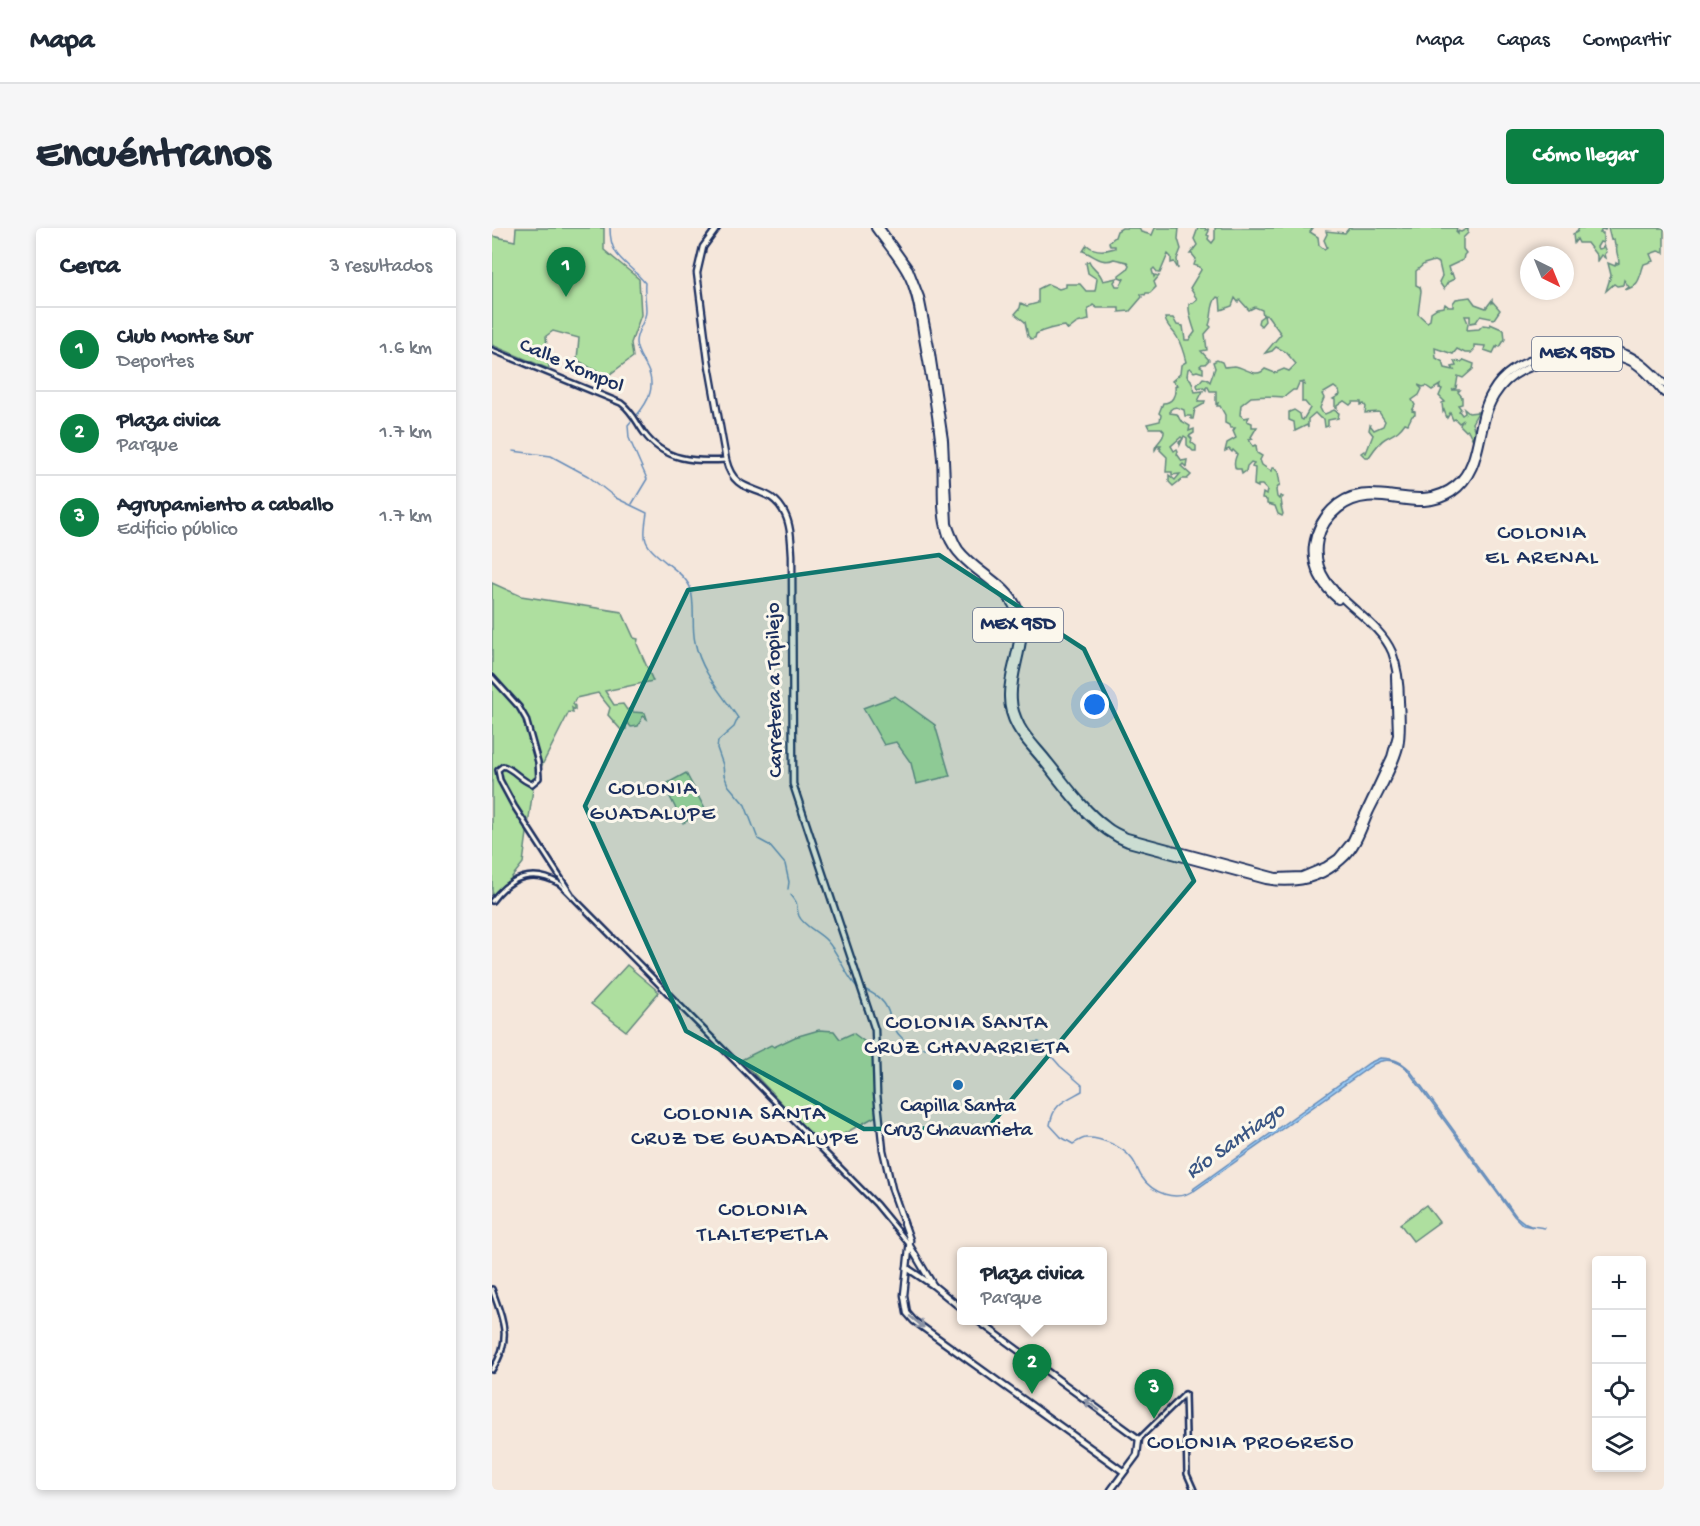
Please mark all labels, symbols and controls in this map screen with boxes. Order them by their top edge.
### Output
text: Mapa [30,25,94,58]
text: Mapa [1416,29,1464,54]
text: Capas [1497,29,1550,54]
text: Compartir [1583,29,1670,54]
button: Cómo llegar [1506,129,1664,184]
text: Encuéntranos [36,132,270,181]
north arrow [1520,246,1574,300]
pin: 1 [546,248,586,297]
text: Cerca [60,252,120,283]
text: 3 resultados [330,256,432,279]
text: Club Monte Sur [117,325,252,351]
street label: Calle Xompol [515,334,627,400]
road number: MEX 95D [1532,337,1622,371]
text: 1 [75,338,84,361]
text: 1.6 km [380,338,432,361]
text: Deportes [117,351,194,374]
text: Plaza civica [117,409,220,435]
text: 2 [75,422,84,445]
text: 1.7 km [379,422,432,445]
text: Parque [117,435,178,458]
text: Agrupamiento a caballo [117,493,334,519]
text: 3 [74,506,85,529]
text: 1.7 km [379,506,432,529]
text: Edificio público [117,519,238,542]
district label: COLONIA EL ARENAL [1485,521,1599,572]
street label: Carretera a Topilejo [762,602,790,778]
road number: MEX 95D [973,608,1063,642]
your location [1080,690,1109,719]
district label: COLONIA GUADALUPE [590,777,716,828]
district label: COLONIA SANTA CRUZ CHAVARRIETA [864,1011,1070,1062]
marker: Capilla Santa Cruz Chavarrieta [951,1078,965,1092]
place label: Capilla Santa Cruz Chavarrieta [884,1095,1034,1144]
water label: Río Santiago [1181,1097,1292,1186]
district label: COLONIA SANTA CRUZ DE GUADALUPE [631,1102,859,1153]
district label: COLONIA TLALTEPETLA [695,1198,829,1249]
popup [957,1247,1107,1325]
map controls [1592,1256,1646,1472]
button: + [1592,1256,1646,1310]
text: Plaza civica [981,1262,1083,1288]
text: Parque [981,1288,1042,1311]
button: − [1592,1310,1646,1364]
one-way arrow [909,1315,925,1328]
pin: 2 [1012,1344,1052,1394]
button: locate [1592,1364,1646,1418]
pin: 3 [1134,1370,1174,1419]
one-way arrow [1085,1398,1101,1411]
button: layers [1592,1418,1646,1472]
district label: COLONIA PROGRESO [1147,1431,1355,1457]

